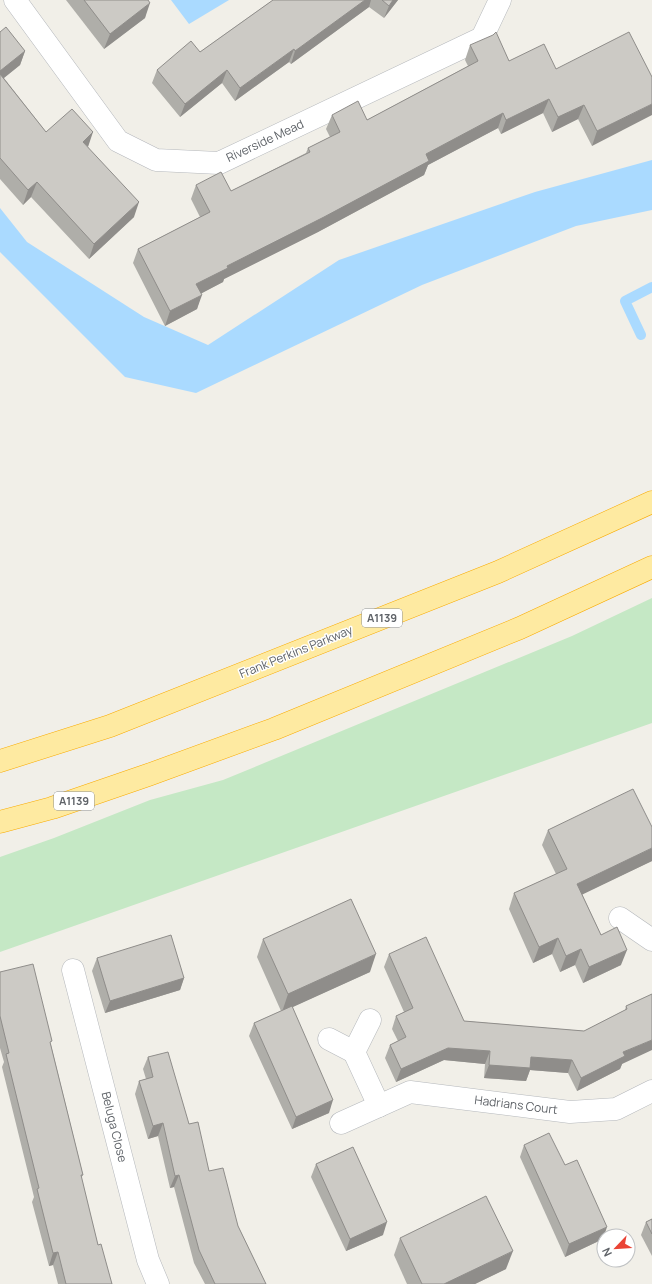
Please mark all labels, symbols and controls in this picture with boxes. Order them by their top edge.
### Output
street label: Riverside Mead [223,115,306,166]
road number: A1139 [362,609,402,627]
street label: Frank Perkins Parkway [237,621,356,682]
road number: A1139 [54,792,94,810]
street label: Beluga Close [98,1090,131,1164]
street label: Hadrians Court [474,1091,559,1118]
north arrow [596,1228,636,1268]
text: N [598,1246,615,1259]

